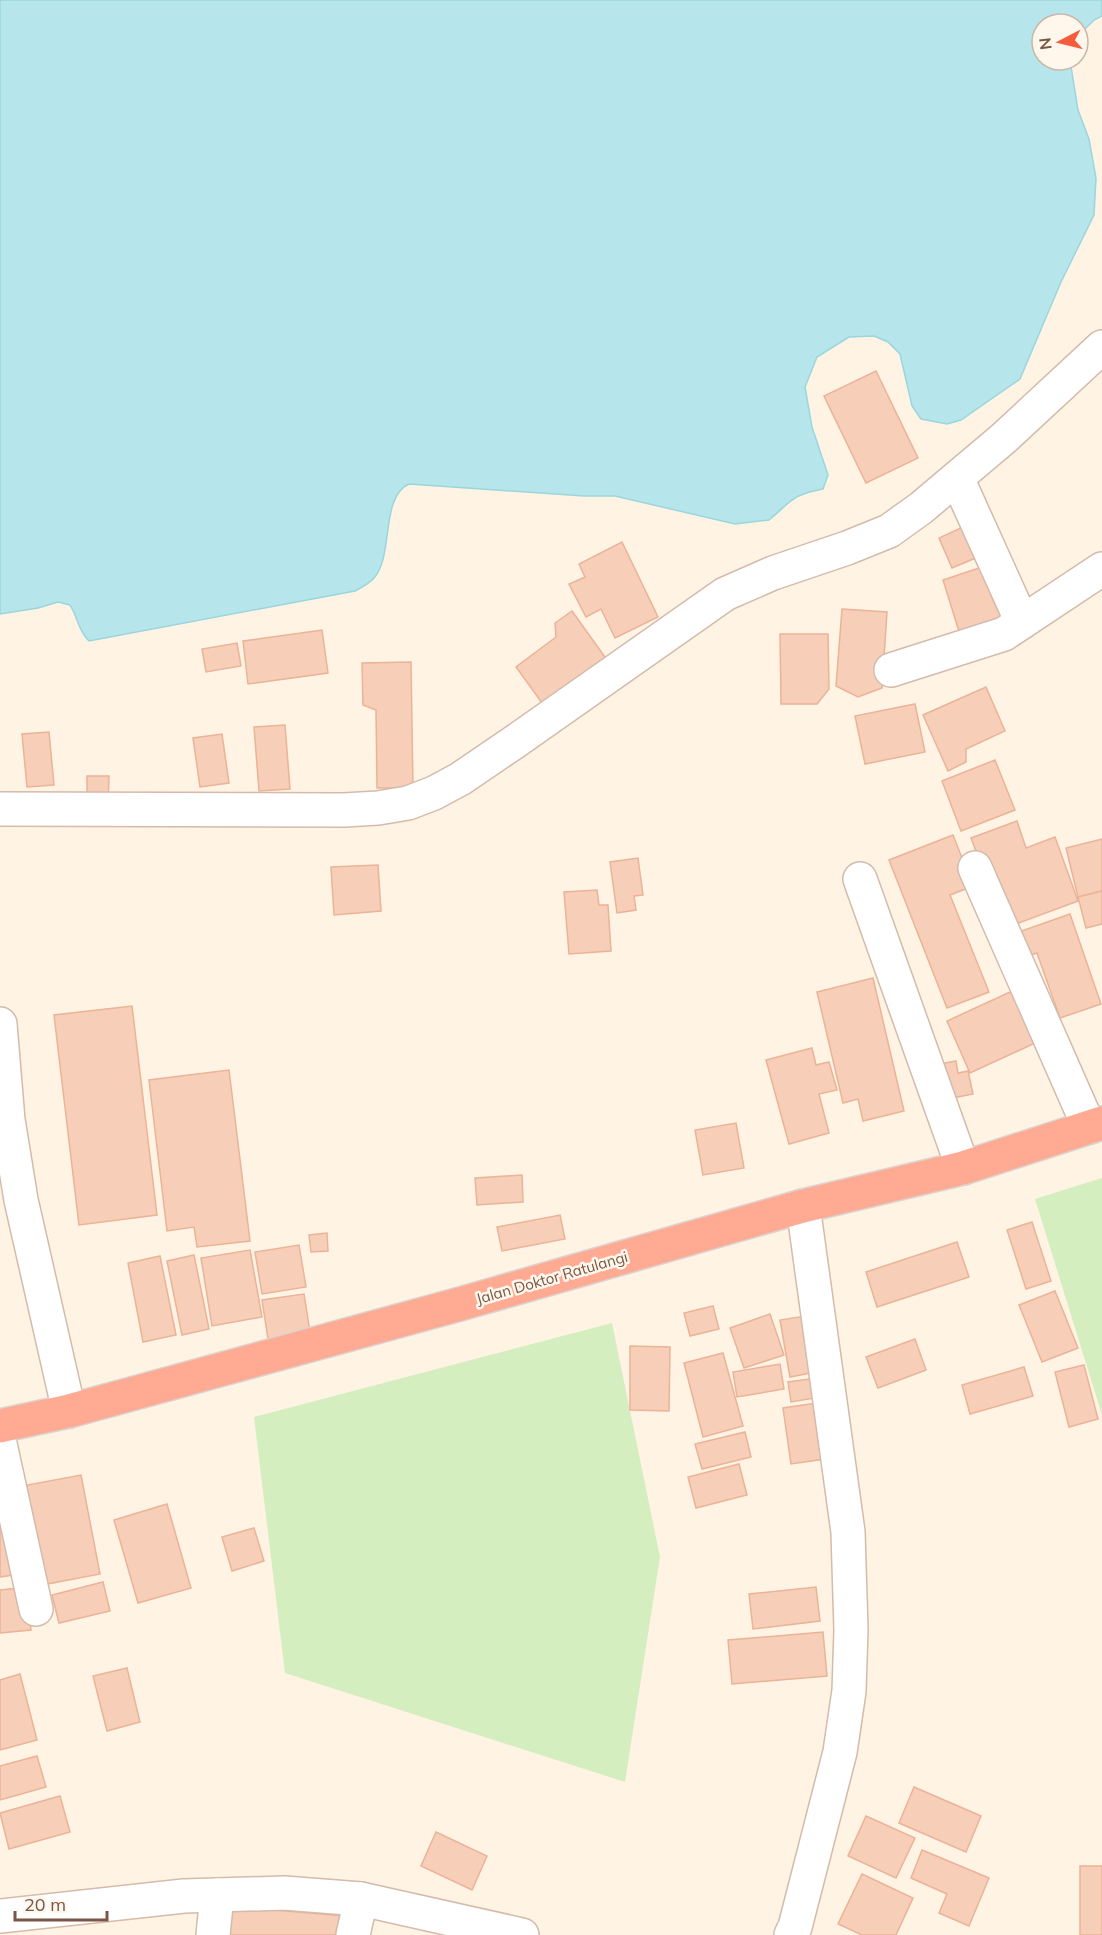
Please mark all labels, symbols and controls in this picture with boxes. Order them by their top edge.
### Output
north arrow [1030,12,1090,72]
text: N [1034,37,1056,51]
street label: Jalan Doktor Ratulangi [474,1247,630,1308]
scale bar [15,1884,106,1922]
text: 20 m [24,1893,66,1916]

